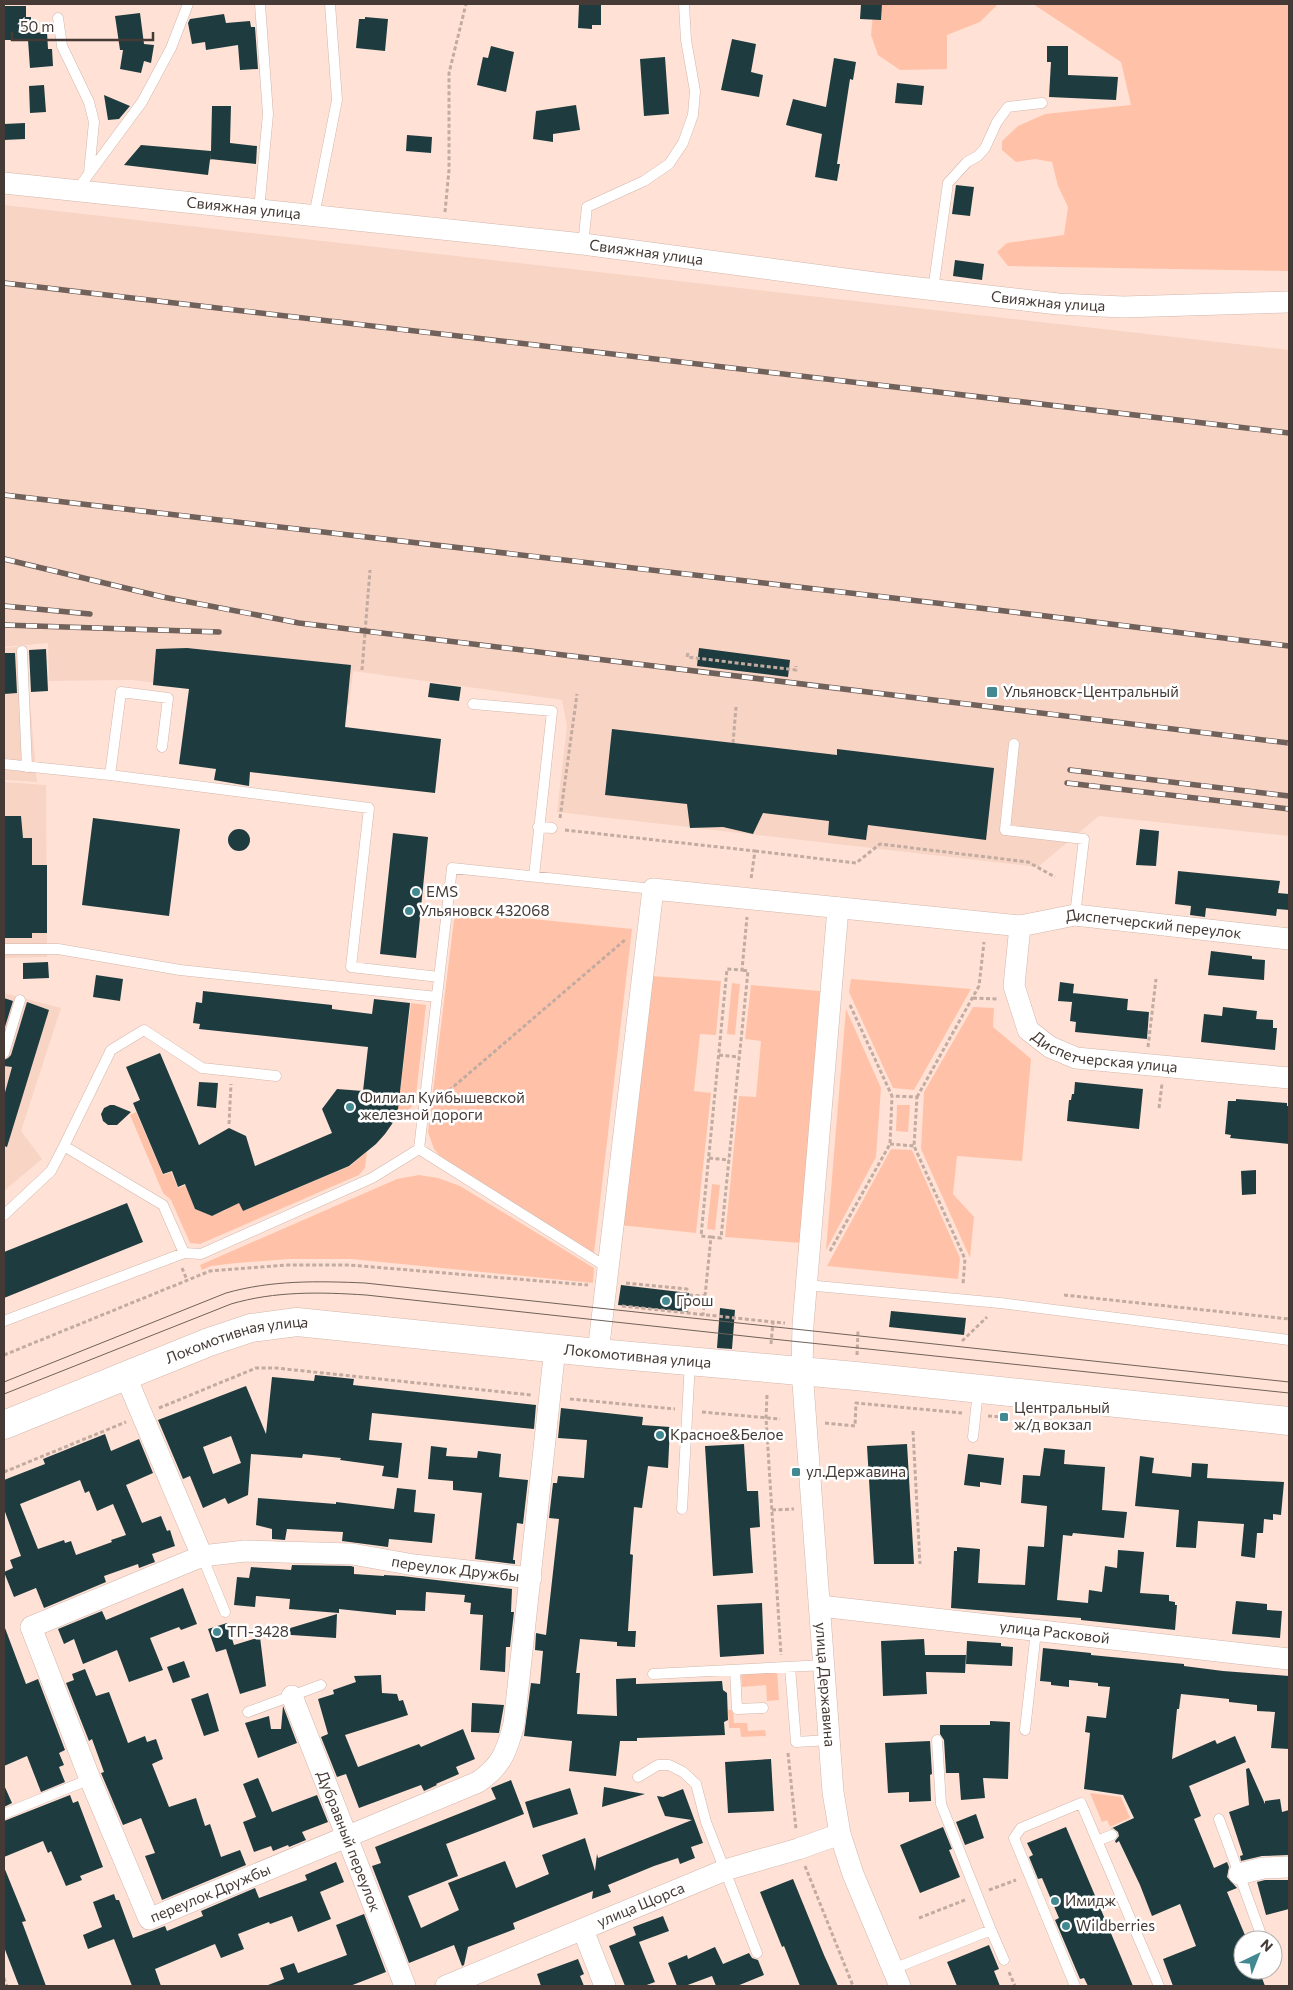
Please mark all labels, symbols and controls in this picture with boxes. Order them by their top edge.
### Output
scale bar [12,10,154,42]
text: 50 m [20,17,54,35]
street label: Свияжная улица [186,192,302,222]
street label: Свияжная улица [588,235,704,268]
street label: Свияжная улица [990,286,1106,314]
place label: Ульяновск-Центральный [1003,682,1179,700]
marker: Ульяновск-Центральный [985,685,999,699]
place label: EMS [426,882,458,900]
marker: EMS [410,886,422,898]
place label: Ульяновск 432068 [419,901,550,919]
marker: Ульяновск 432068 [403,905,415,917]
street label: Диспетчерский переулок [1063,905,1243,942]
street label: Диспетчерская улица [1029,1026,1179,1076]
place label: Филиал Куйбышевской железной дороги [360,1088,525,1123]
marker: Филиал Куйбышевской железной дороги [344,1101,356,1113]
place label: Грош [676,1291,713,1309]
marker: Грош [660,1295,672,1307]
street label: Локомотивная улица [162,1312,309,1367]
street label: Локомотивная улица [563,1340,712,1371]
place label: Центральный ж/д вокзал [1014,1398,1110,1433]
marker: Центральный ж/д вокзал [998,1411,1010,1423]
place label: Красное&Белое [670,1425,783,1443]
marker: Красное&Белое [654,1429,666,1441]
place label: ул.Державина [806,1462,906,1480]
marker: ул.Державина [790,1466,802,1478]
street label: переулок Дружбы [390,1551,521,1585]
street label: улица Расковой [999,1616,1111,1647]
place label: ТП-3428 [227,1622,289,1640]
street label: улица Державина [813,1622,840,1747]
marker: ТП-3428 [211,1626,223,1638]
street label: Дубравный переулок [314,1768,385,1914]
street label: переулок Дружбы [147,1859,273,1926]
street label: улица Щорса [594,1878,687,1930]
place label: Имидж [1065,1891,1116,1909]
marker: Имидж [1049,1895,1061,1907]
place label: Wildberries [1076,1916,1155,1934]
marker: Wildberries [1060,1920,1072,1932]
north arrow [1233,1930,1283,1980]
text: N [1258,1935,1277,1955]

